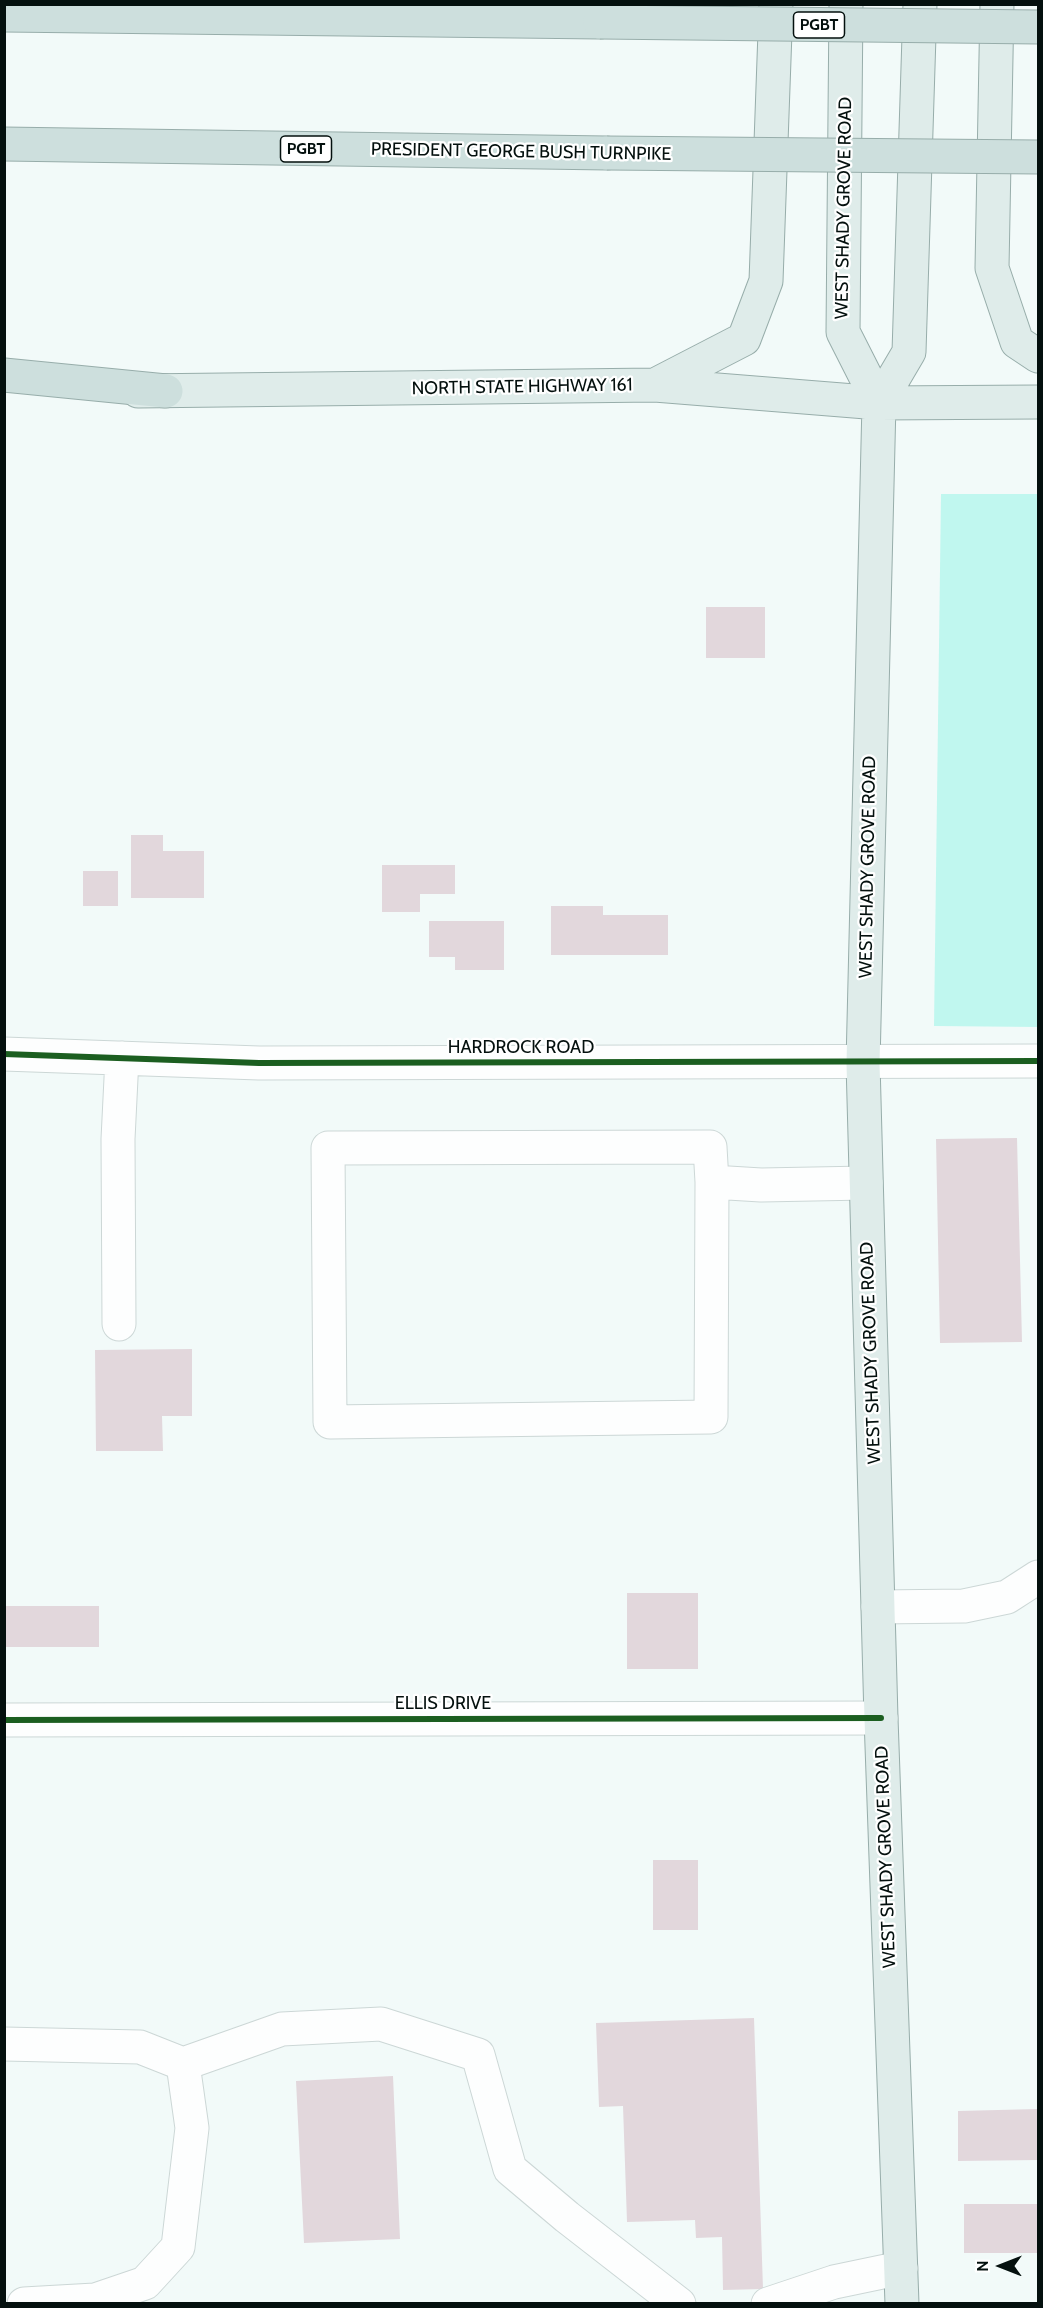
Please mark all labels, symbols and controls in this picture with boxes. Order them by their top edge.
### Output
road number: PGBT [794,12,844,38]
street label: WEST SHADY GROVE ROAD [831,97,857,319]
road number: PGBT [280,136,332,162]
street label: PRESIDENT GEORGE BUSH TURNPIKE [371,139,671,165]
street label: NORTH STATE HIGHWAY 161 [411,374,633,400]
street label: WEST SHADY GROVE ROAD [855,756,881,978]
street label: HARDROCK ROAD [448,1037,594,1059]
street label: WEST SHADY GROVE ROAD [856,1241,886,1465]
street label: ELLIS DRIVE [395,1693,491,1715]
street label: WEST SHADY GROVE ROAD [871,1745,901,1969]
north arrow [971,2236,1031,2296]
text: N [973,2260,992,2272]

